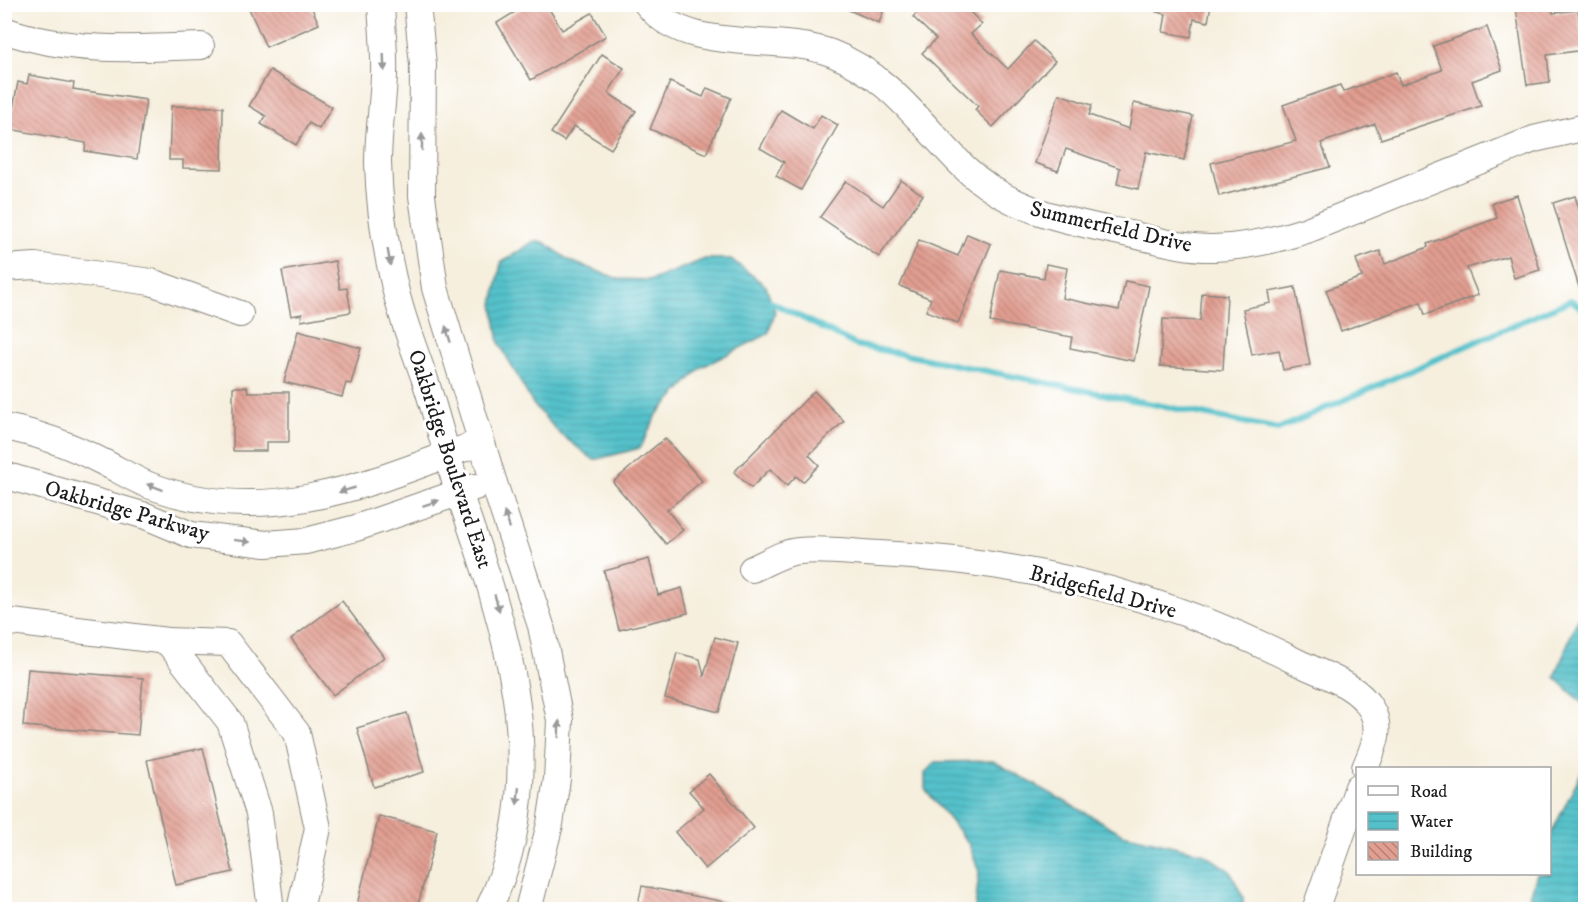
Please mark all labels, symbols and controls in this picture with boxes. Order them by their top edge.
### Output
one-way arrow [379,53,388,72]
one-way arrow [417,132,427,151]
street label: Summerfield Drive [1027,195,1195,259]
one-way arrow [384,248,393,267]
one-way arrow [443,325,452,343]
street label: Oakbridge Boulevard East [402,346,498,572]
street label: Oakbridge Parkway [42,475,213,548]
one-way arrow [146,482,164,492]
one-way arrow [337,486,355,495]
one-way arrow [422,498,440,507]
one-way arrow [502,511,511,529]
one-way arrow [233,537,252,546]
street label: Bridgefield Drive [1026,559,1180,625]
one-way arrow [492,594,502,612]
one-way arrow [554,719,564,738]
legend [1356,767,1551,875]
text: Road [1410,781,1447,803]
one-way arrow [513,786,523,805]
text: Water [1409,811,1453,833]
text: Building [1410,841,1472,863]

